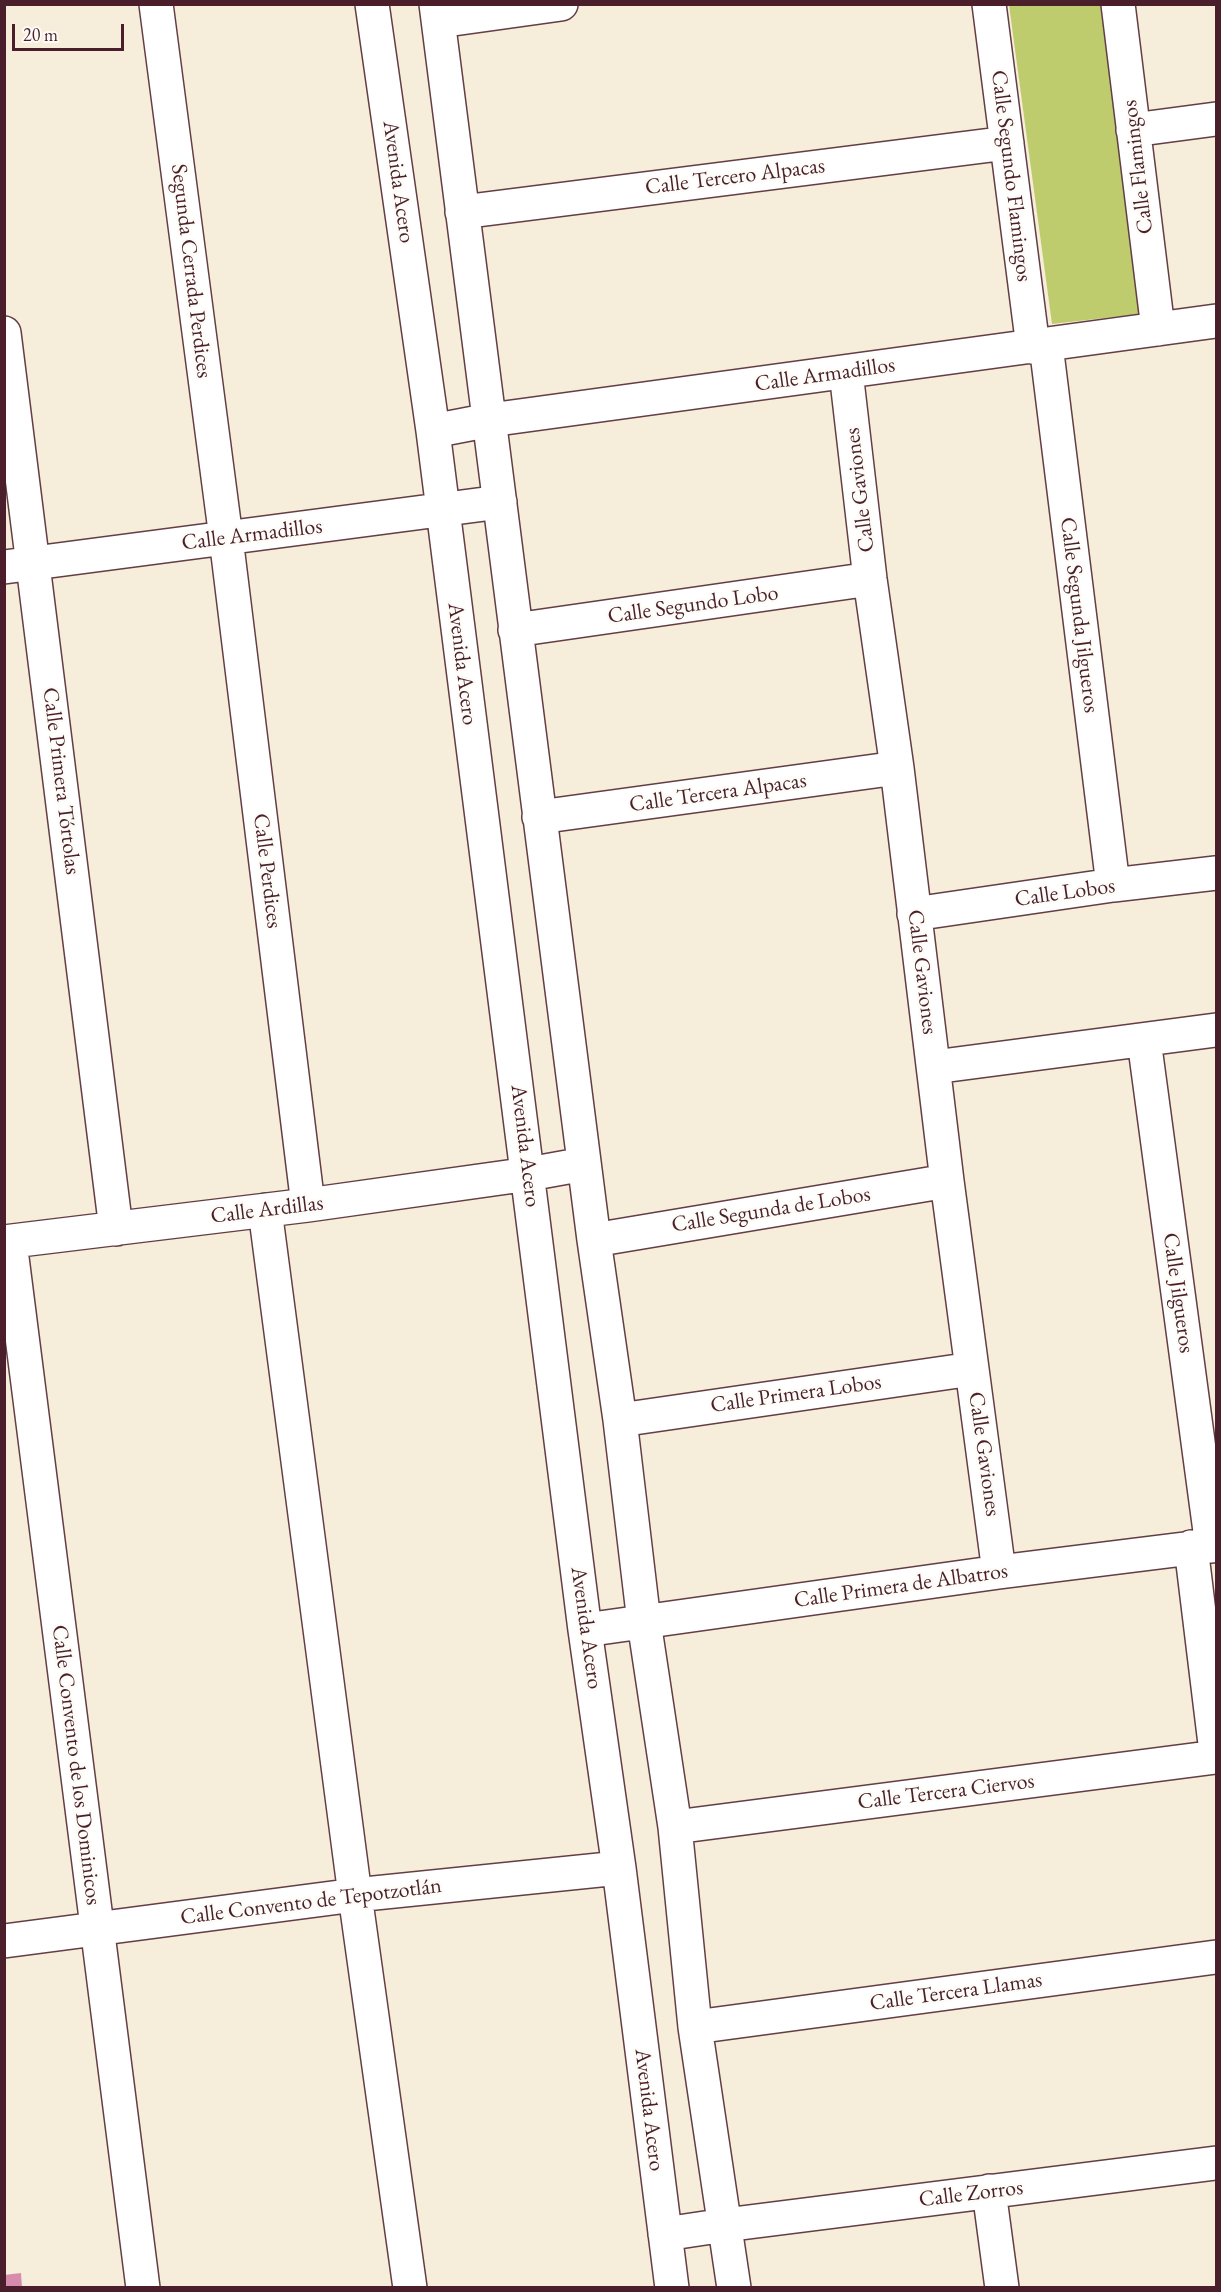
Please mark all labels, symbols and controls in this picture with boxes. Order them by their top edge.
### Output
scale bar [15,12,128,50]
text: 20 m [23,23,58,46]
street label: Calle Segundo Flamingos [985,69,1037,283]
street label: Calle Flamingos [1117,98,1159,236]
street label: Avenida Acero [376,119,420,245]
street label: Calle Tercero Alpacas [644,153,826,201]
street label: Segunda Cerrada Perdices [165,162,217,380]
street label: Calle Armadillos [753,352,897,398]
street label: Calle Gaviones [839,426,881,554]
street label: Calle Armadillos [180,513,324,557]
street label: Calle Segunda Jilgueros [1054,516,1104,714]
street label: Calle Segundo Lobo [606,580,780,630]
street label: Avenida Acero [441,601,483,727]
street label: Calle Primera Tórtolas [36,686,86,876]
street label: Calle Tercera Alpacas [628,767,808,819]
street label: Calle Perdices [247,812,287,930]
street label: Calle Lobos [1013,873,1117,913]
street label: Calle Gaviones [901,908,943,1036]
street label: Avenida Acero [504,1083,546,1209]
street label: Calle Segunda de Lobos [670,1181,872,1239]
street label: Calle Ardillas [209,1190,325,1230]
street label: Calle Jilgueros [1156,1231,1200,1355]
street label: Calle Primera Lobos [709,1369,883,1419]
street label: Calle Gaviones [962,1390,1006,1518]
street label: Calle Primera de Albatros [792,1558,1010,1614]
street label: Avenida Acero [564,1565,608,1691]
street label: Calle Convento de los Dominicos [46,1623,106,1907]
street label: Calle Tercera Ciervos [856,1768,1036,1816]
street label: Calle Convento de Tepotzotlán [179,1873,443,1931]
street label: Calle Tercera Llamas [868,1967,1044,2017]
street label: Avenida Acero [628,2047,670,2173]
street label: Calle Zorros [917,2175,1025,2213]

